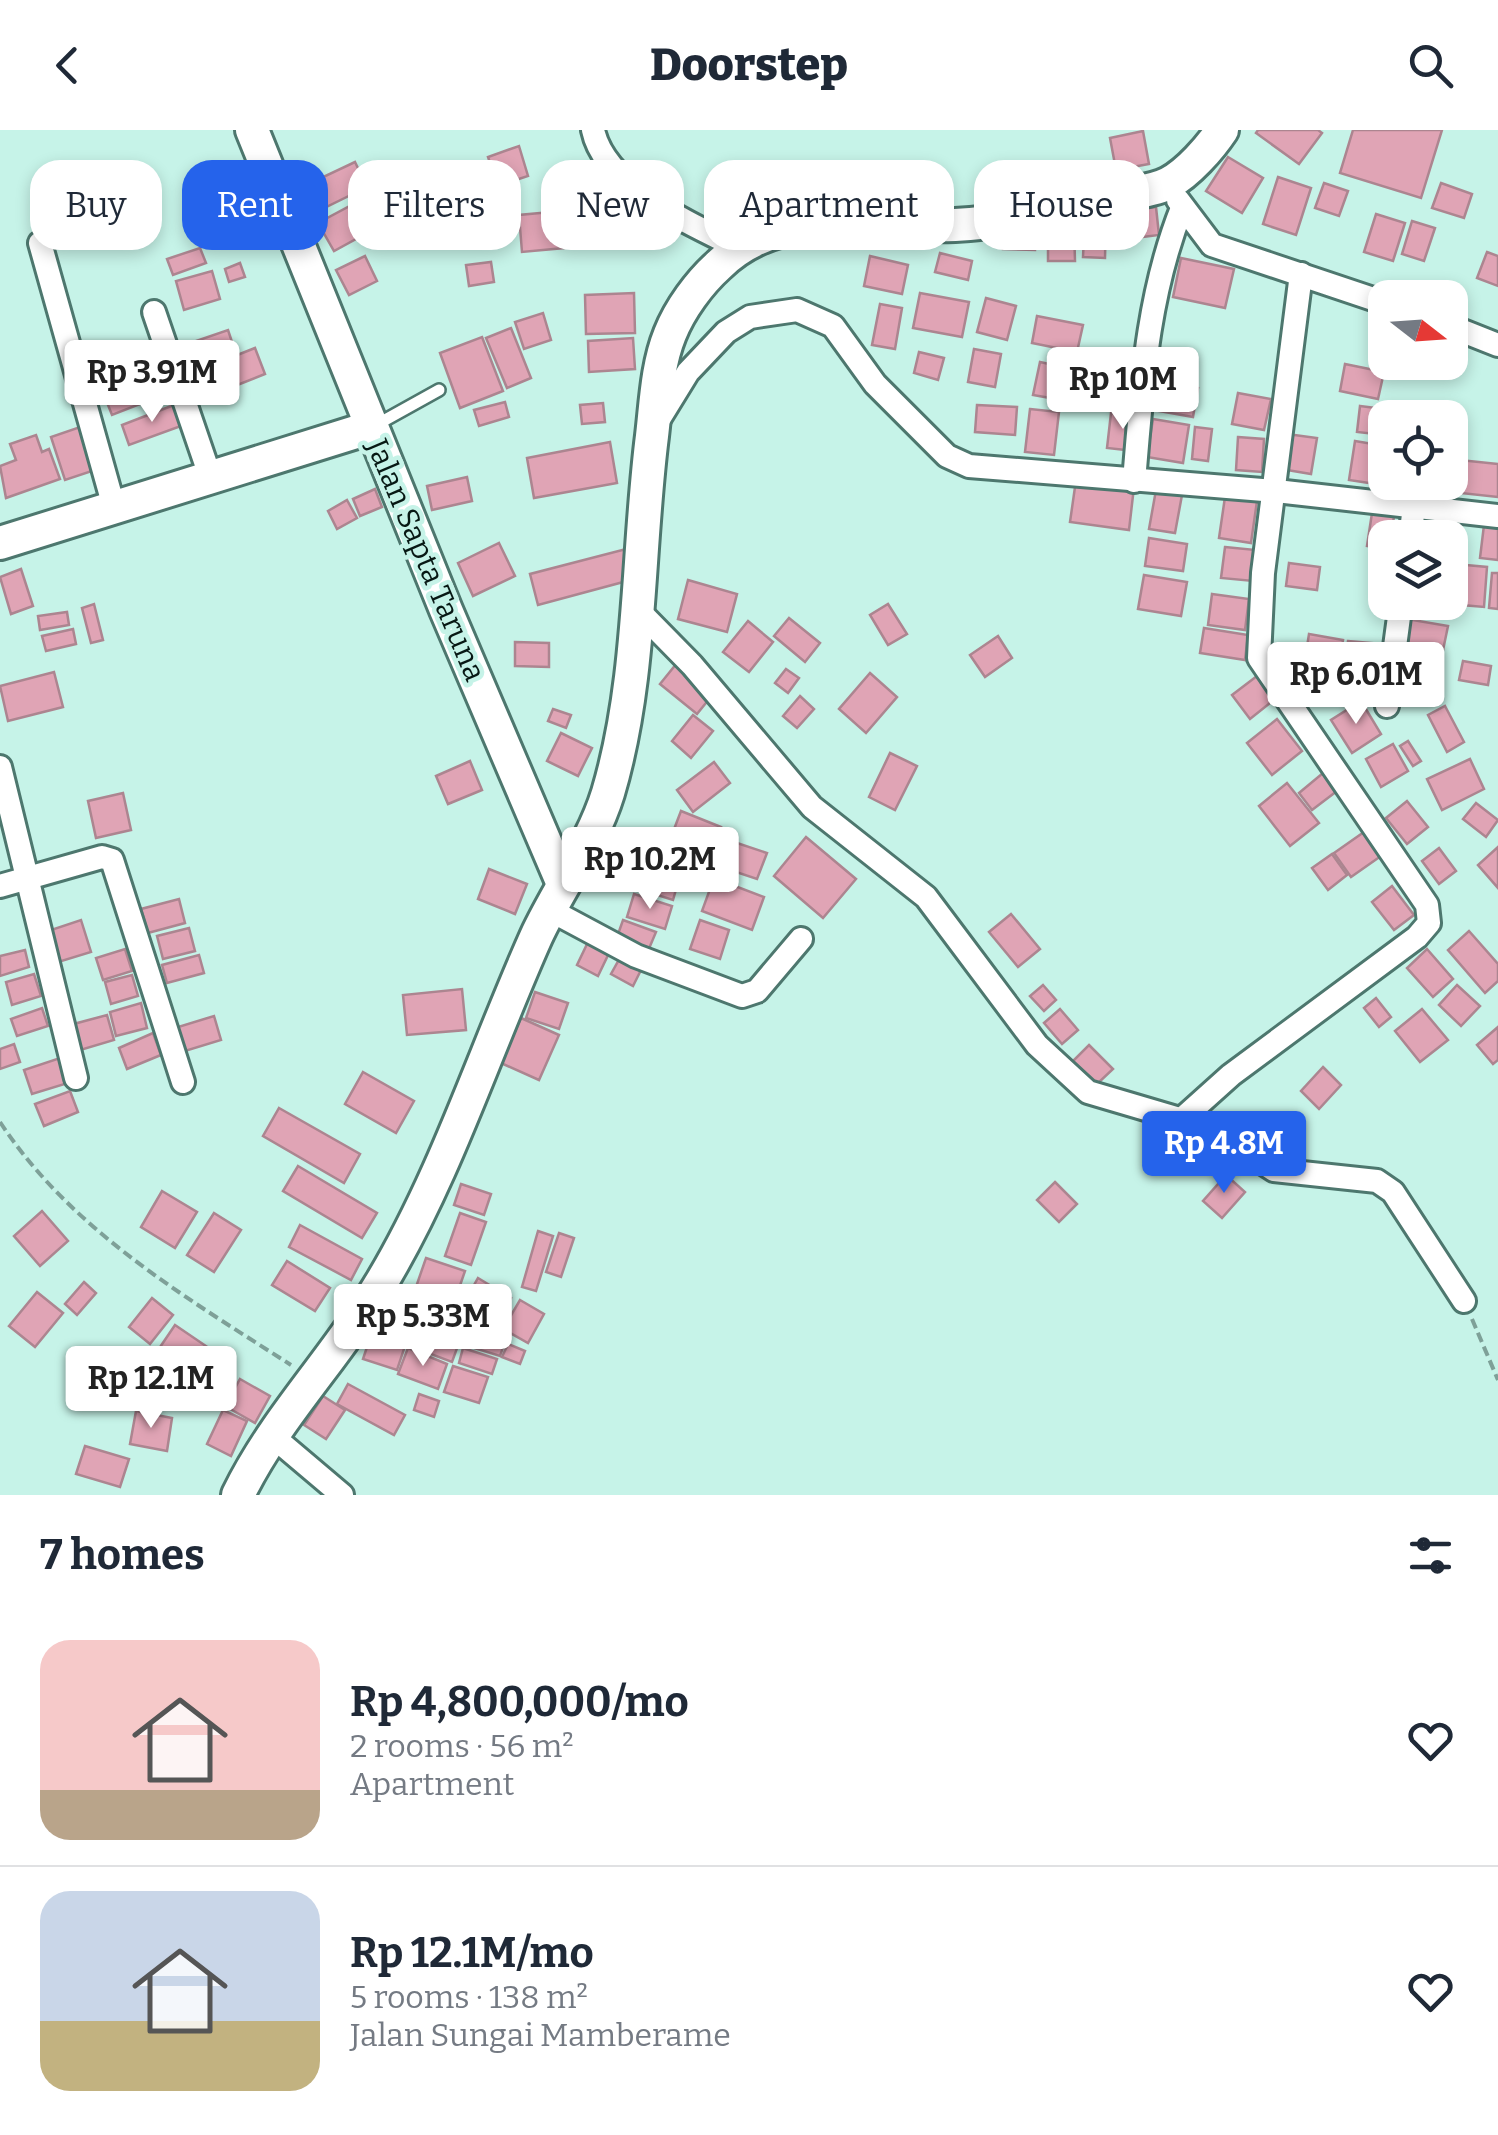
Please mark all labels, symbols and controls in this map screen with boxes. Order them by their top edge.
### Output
icon: back [40,38,95,93]
text: Doorstep [650,38,848,92]
icon: search [1403,38,1458,93]
chip: Buy [30,160,162,250]
chip: Rent [182,160,328,250]
chip: Filters [348,160,521,250]
chip: New [541,160,684,250]
chip: Apartment [704,160,954,250]
chip: House [974,160,1149,250]
north arrow [1368,280,1468,380]
map controls [1368,280,1468,620]
pin: Rp 3.91M [49,340,255,425]
pin: Rp 10M [1042,347,1204,432]
text: Rp 3.91M [86,353,218,391]
text: Rp 10M [1069,360,1177,398]
button: locate [1368,400,1468,500]
street label: Jalan Sapta Taruna [358,433,493,686]
button: layers [1368,520,1468,620]
pin: Rp 6.01M [1253,642,1459,727]
text: Rp 6.01M [1289,655,1423,693]
pin: Rp 10.2M [547,827,753,912]
text: Rp 10.2M [584,840,716,878]
pin: Rp 4.8M [1132,1111,1316,1196]
text: Rp 4.8M [1164,1124,1284,1162]
pin: Rp 5.33M [320,1284,526,1369]
text: Rp 5.33M [356,1297,490,1335]
pin: Rp 12.1M [48,1346,254,1431]
text: Rp 12.1M [88,1359,214,1397]
icon: filters [1403,1528,1458,1583]
text: 7 homes [40,1530,205,1580]
text: Rp 4,800,000/mo [350,1677,689,1727]
icon: home [120,1680,240,1800]
icon: heart [1403,1713,1458,1768]
text: 2 rooms · 56 m² [350,1727,574,1765]
text: Apartment [350,1765,514,1803]
text: Rp 12.1M/mo [350,1928,594,1978]
icon: home [120,1931,240,2051]
icon: heart [1403,1964,1458,2019]
text: 5 rooms · 138 m² [350,1978,588,2016]
text: Jalan Sungai Mamberame [350,2016,731,2054]

